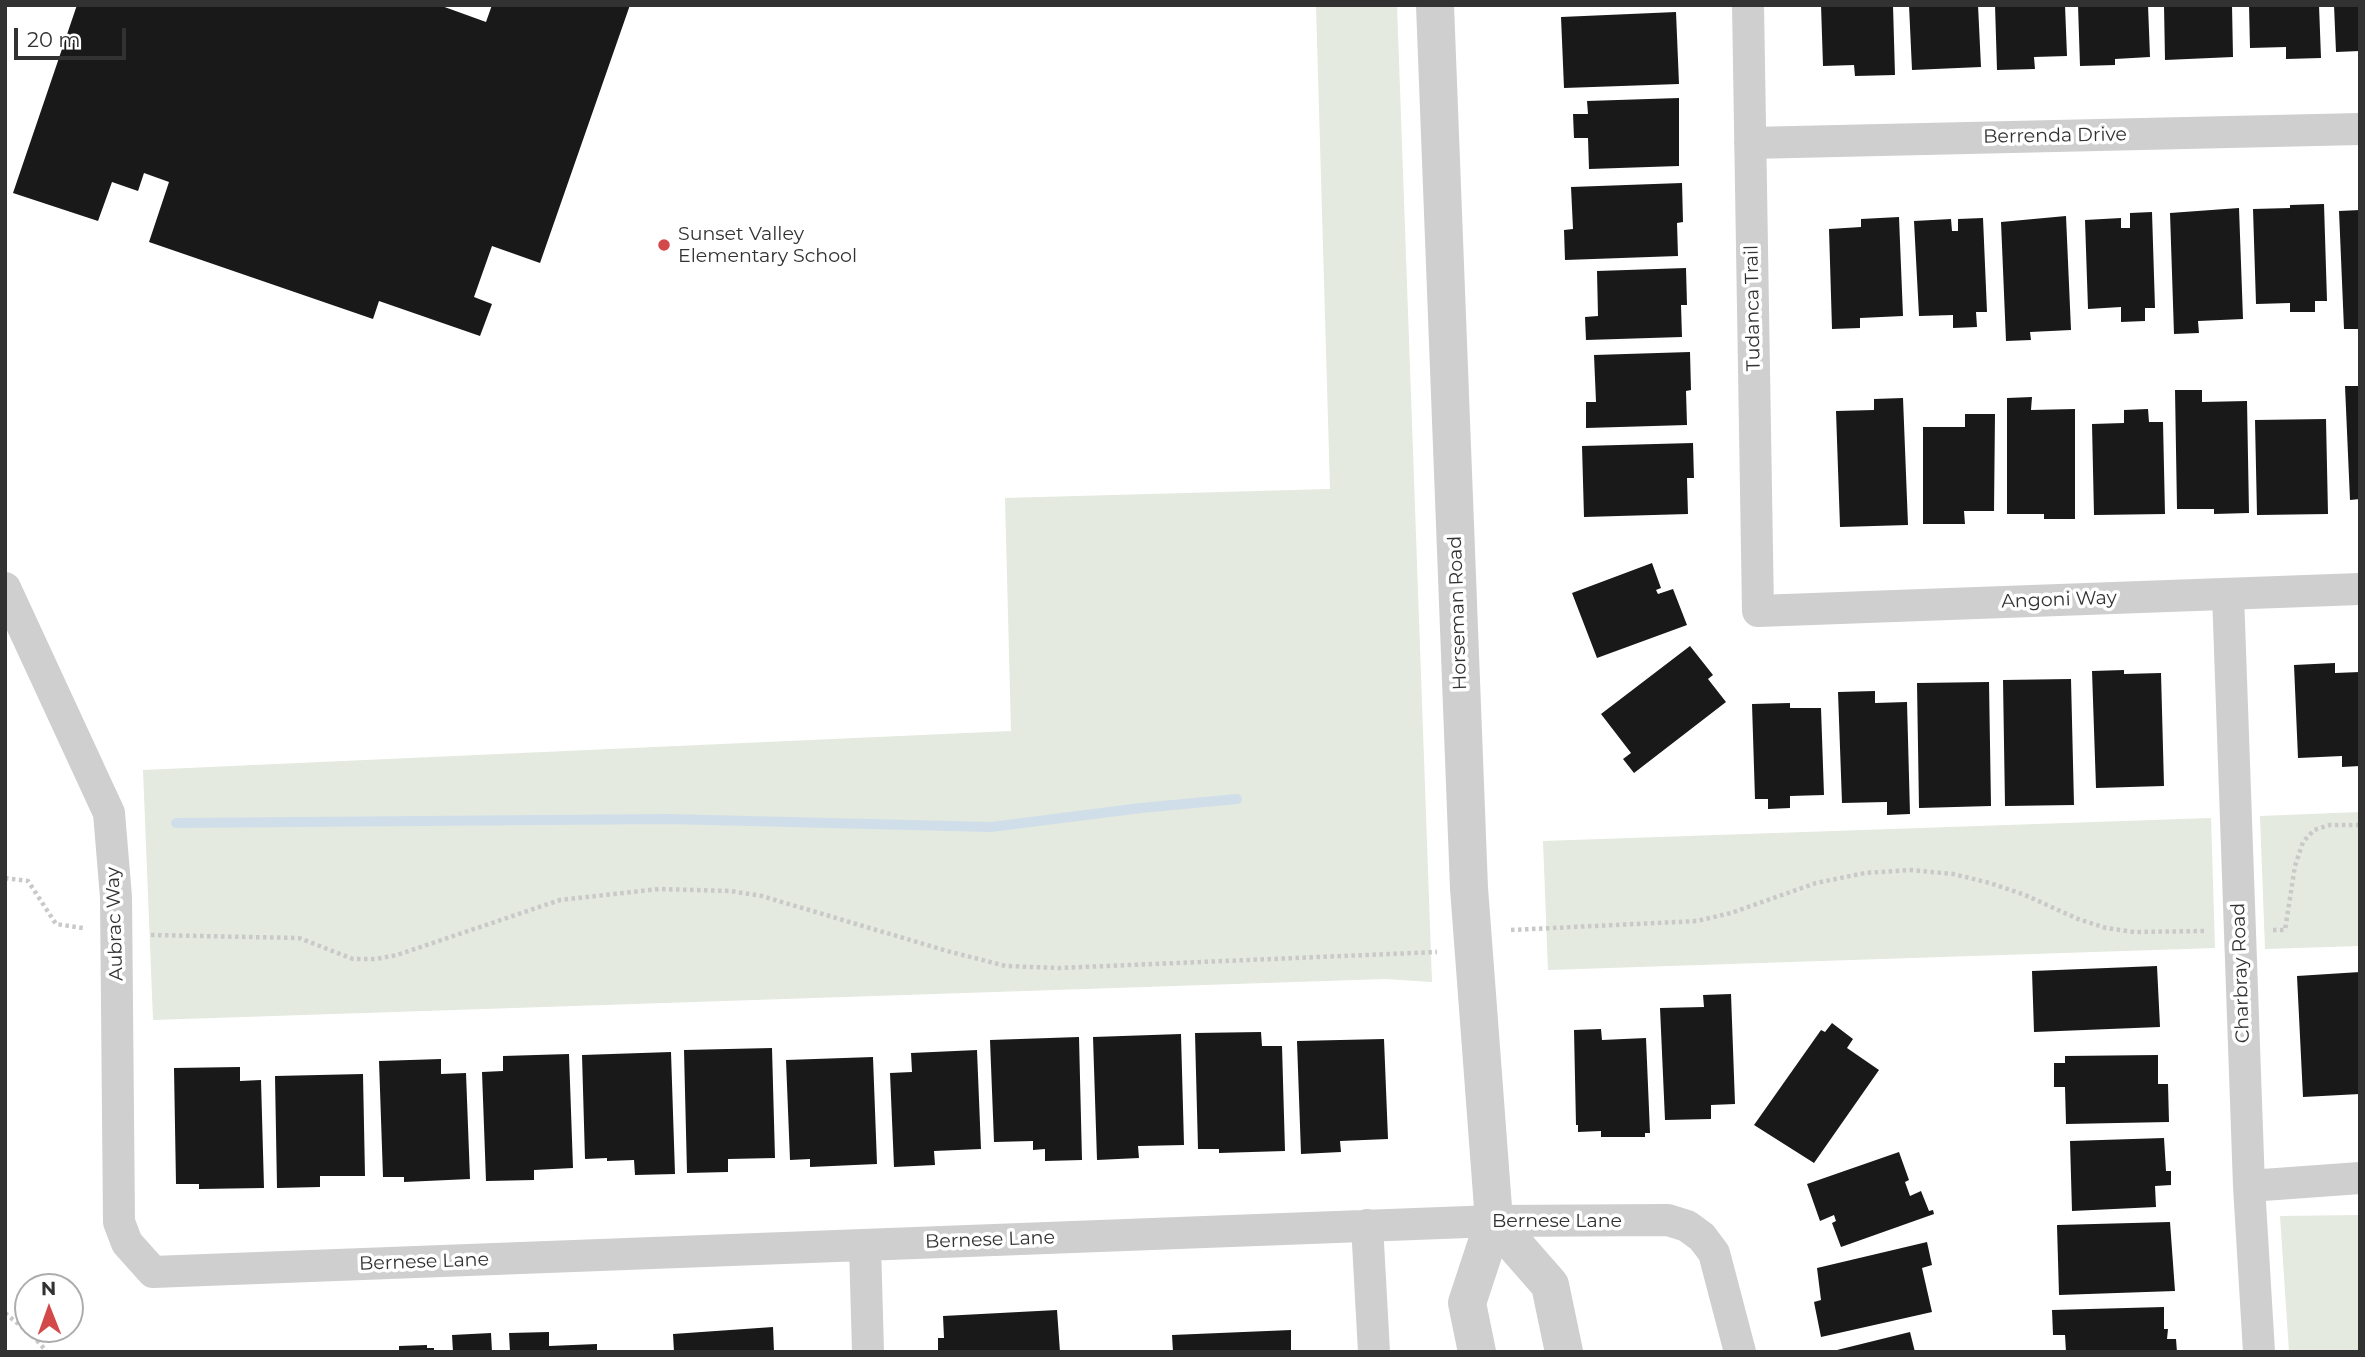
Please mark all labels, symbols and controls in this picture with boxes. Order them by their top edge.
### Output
scale bar [18,14,130,58]
text: 20 m [27,27,81,52]
street label: Berrenda Drive [1983,123,2127,149]
place label: Sunset Valley Elementary School [678,223,857,267]
marker: Sunset Valley Elementary School [656,237,672,253]
street label: Tudanca Trail [1741,245,1765,371]
street label: Horseman Road [1444,535,1472,691]
street label: Angoni Way [2001,587,2117,613]
street label: Aubrac Way [102,867,128,981]
street label: Charbray Road [2227,902,2255,1044]
street label: Bernese Lane [1492,1210,1622,1232]
street label: Bernese Lane [925,1226,1055,1254]
street label: Bernese Lane [359,1248,489,1276]
north arrow [14,1273,84,1343]
text: N [41,1277,57,1300]

